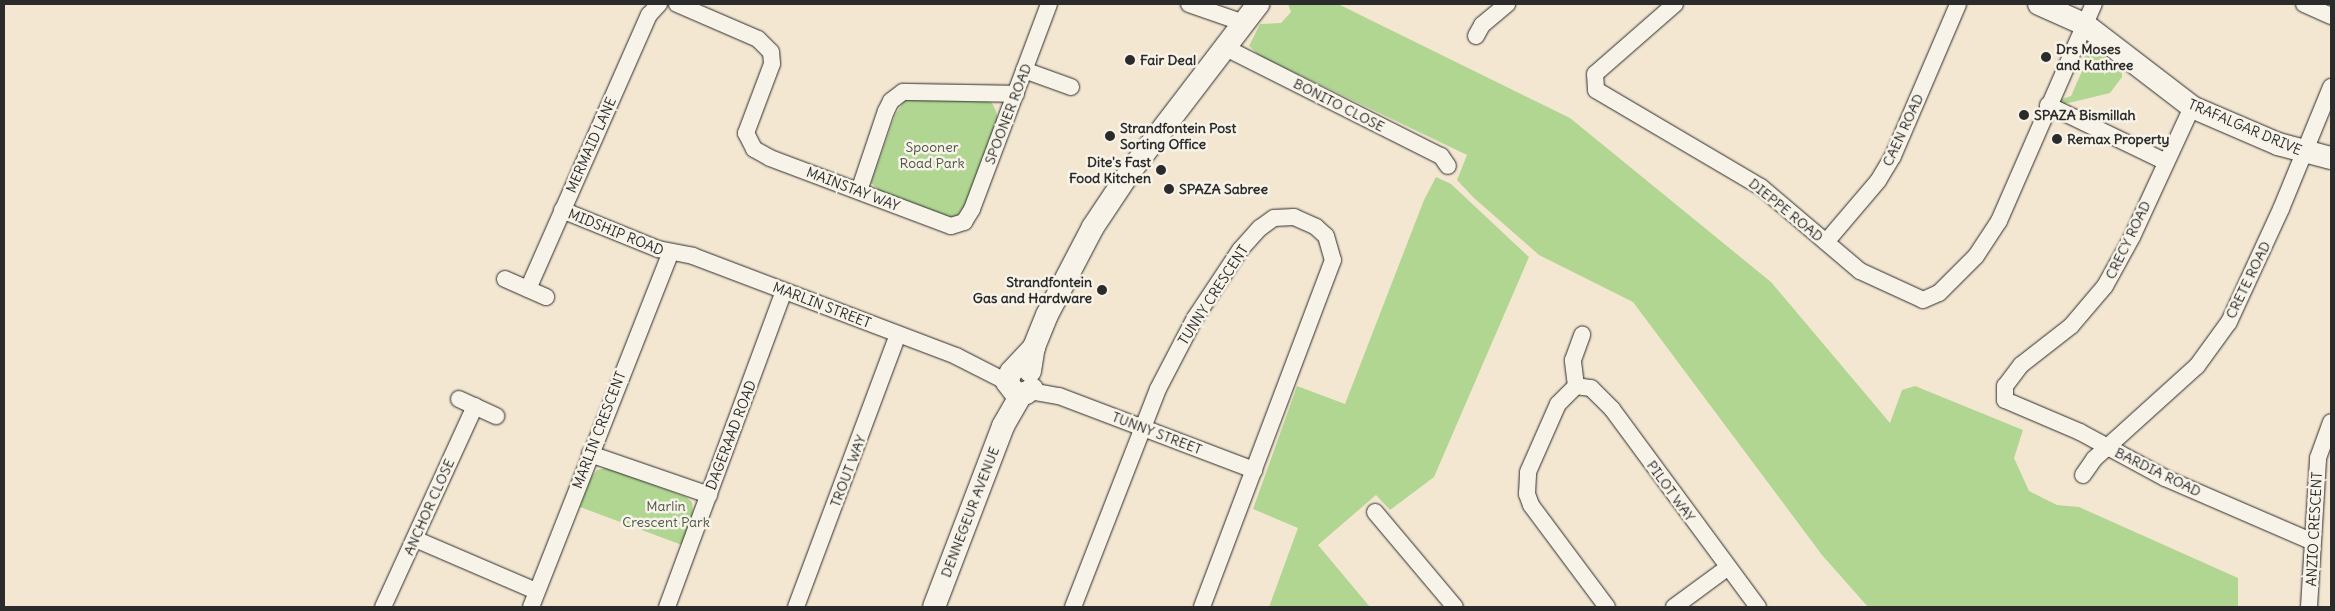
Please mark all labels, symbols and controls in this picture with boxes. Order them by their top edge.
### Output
place label: Drs Moses and Kathree [2056,41,2133,74]
marker: Drs Moses and Kathree [2040,51,2052,63]
place label: Fair Deal [1140,52,1196,68]
marker: Fair Deal [1124,54,1136,66]
street label: SPOONER ROAD [981,61,1035,167]
street label: BONITO CLOSE [1291,75,1387,135]
street label: CAEN ROAD [1879,91,1927,169]
street label: MERMAID LANE [562,95,620,195]
street label: TRAFALGAR DRIVE [2186,95,2304,159]
place label: SPAZA Bismillah [2034,107,2135,123]
marker: SPAZA Bismillah [2018,109,2030,121]
place label: Strandfontein Post Sorting Office [1120,120,1236,152]
marker: Strandfontein Post Sorting Office [1104,130,1116,142]
place label: Remax Property [2067,131,2169,147]
marker: Remax Property [2051,133,2063,145]
park label: Spooner Road Park [899,139,965,172]
place label: Dite's Fast Food Kitchen [1069,154,1151,186]
street label: MAINSTAY WAY [804,163,902,215]
marker: Dite's Fast Food Kitchen [1155,164,1167,176]
street label: DIEPPE ROAD [1745,175,1827,245]
place label: SPAZA Sabree [1179,181,1268,197]
marker: SPAZA Sabree [1163,183,1175,195]
street label: CRECY ROAD [2102,198,2154,282]
street label: MIDSHIP ROAD [566,205,666,259]
street label: CRETE ROAD [2222,239,2274,321]
street label: TUNNY CRESCENT [1174,242,1252,348]
place label: Strandfontein Gas and Hardware [973,274,1092,306]
street label: MARLIN STREET [771,279,873,331]
marker: Strandfontein Gas and Hardware [1096,284,1108,296]
street label: MARLIN CRESCENT [569,369,629,491]
street label: DAGERAAD ROAD [702,378,760,492]
street label: TUNNY STREET [1110,408,1204,458]
street label: TROUT WAY [827,433,869,509]
street label: DENNEGEUR AVENUE [937,444,1003,580]
street label: BARDIA ROAD [2112,444,2204,500]
street label: ANCHOR CLOSE [400,456,458,558]
street label: PILOT WAY [1643,457,1699,525]
street label: ANZIO CRESCENT [2303,471,2325,587]
park label: Marlin Crescent Park [622,498,710,530]

